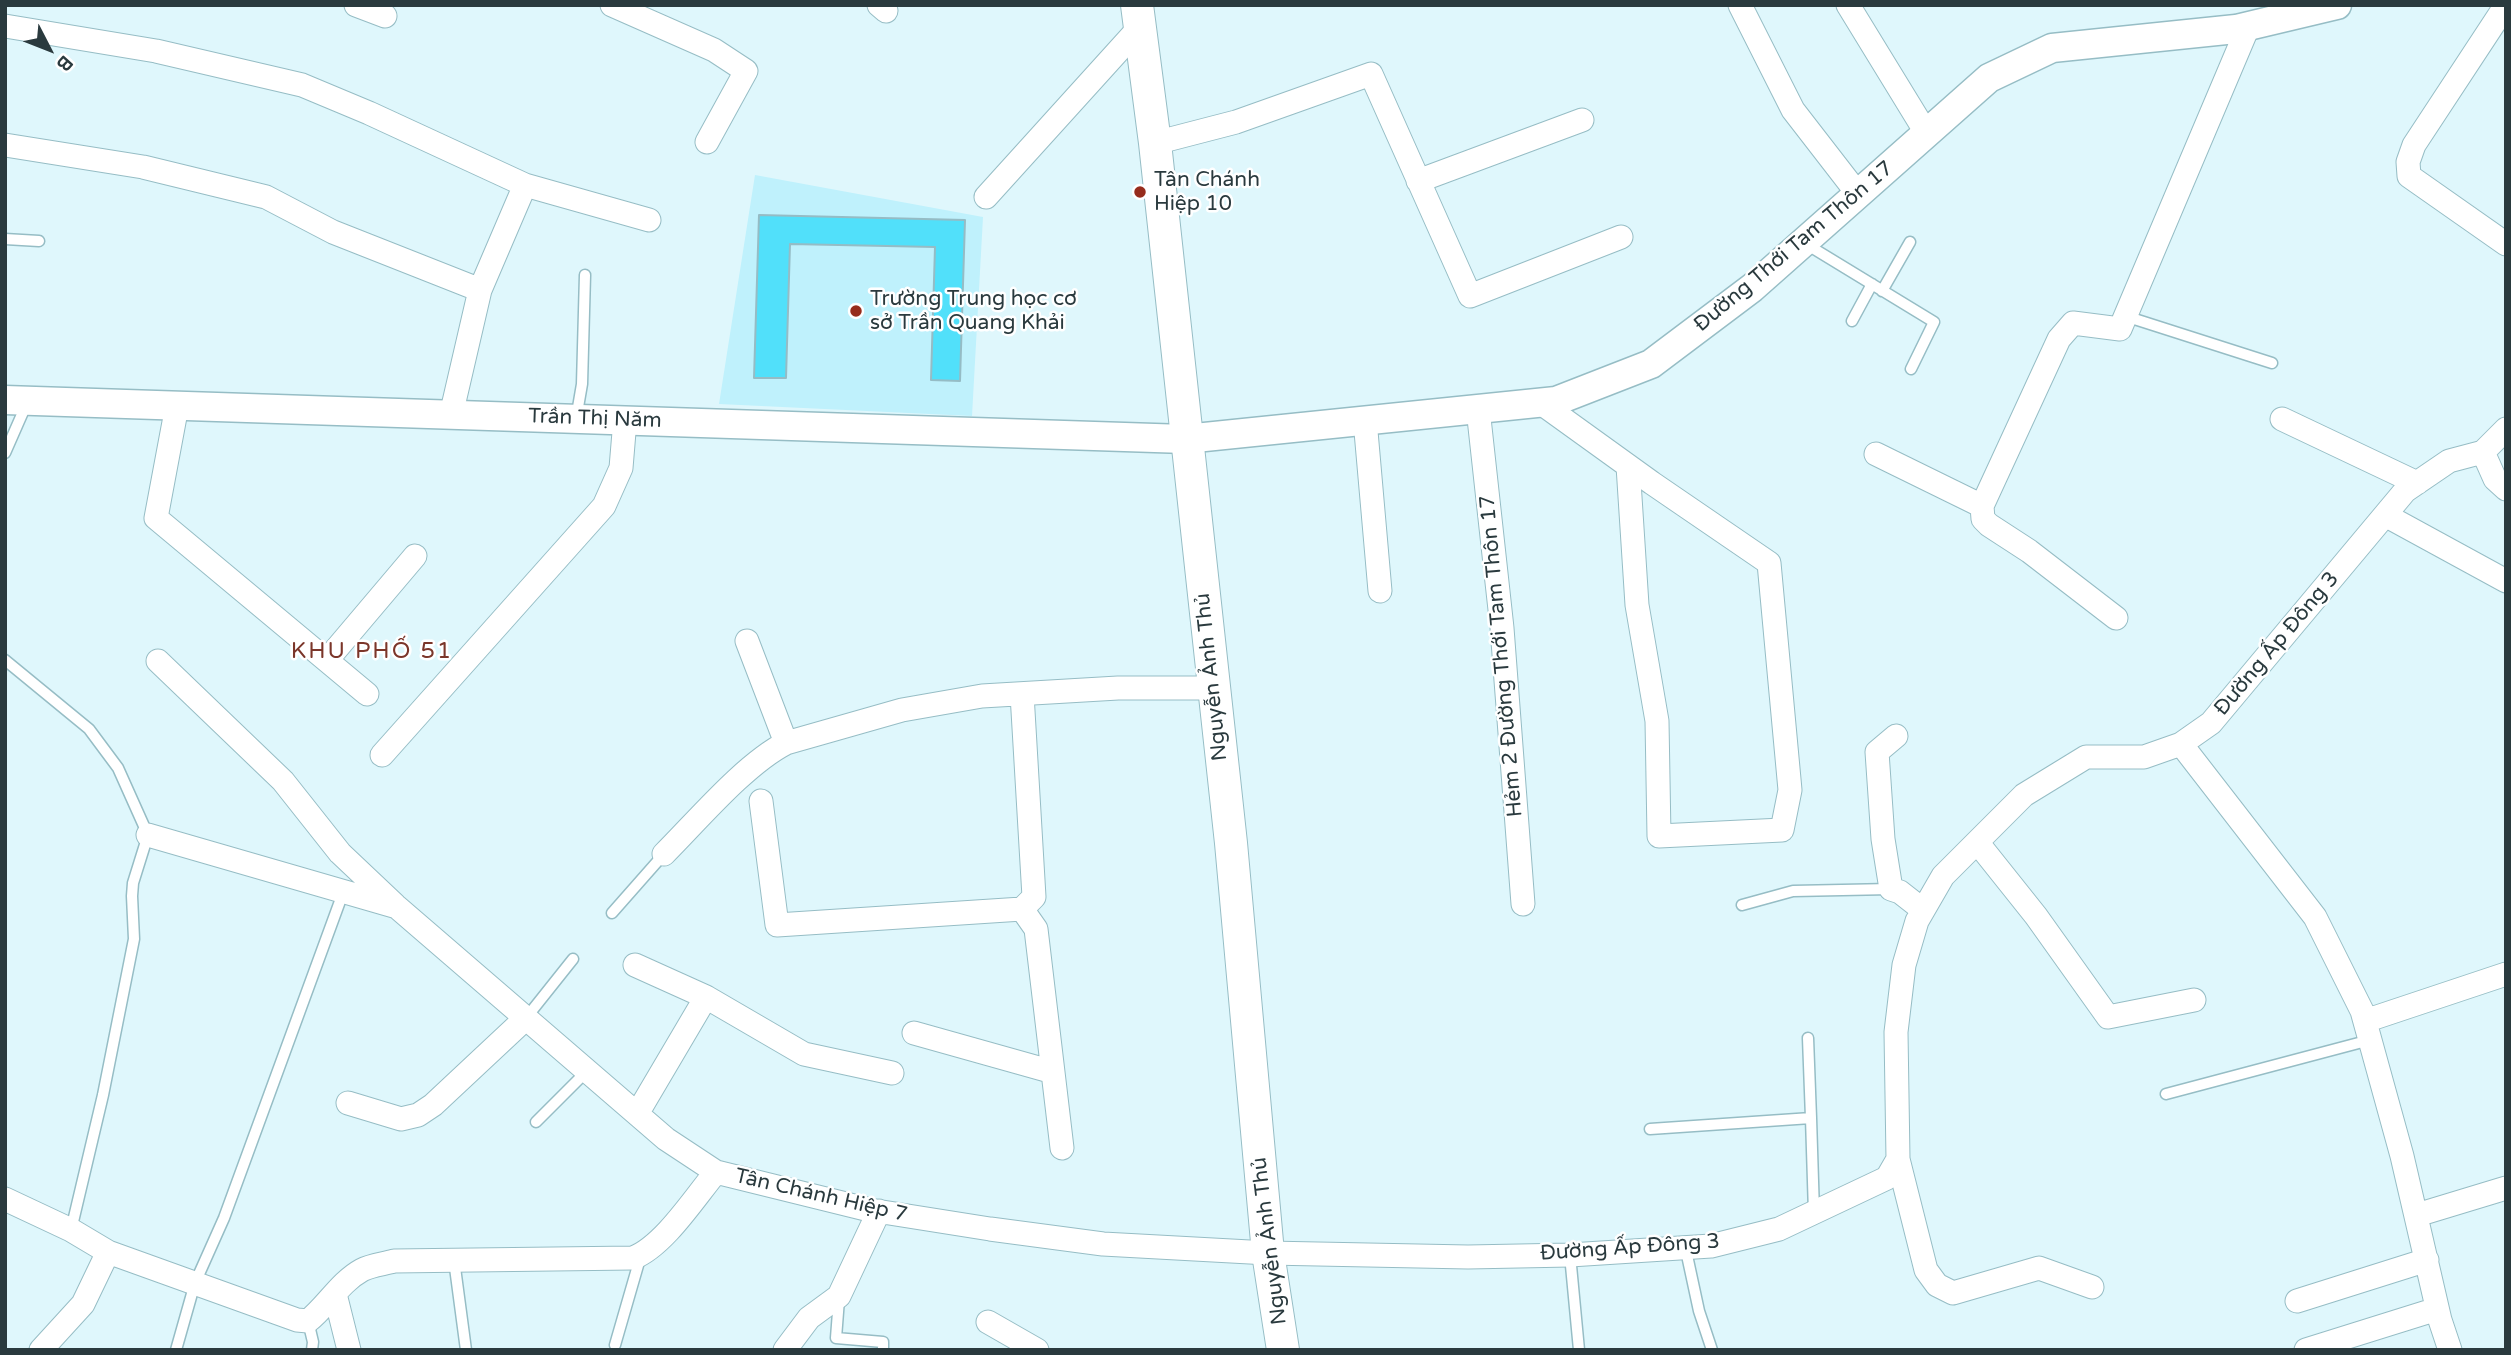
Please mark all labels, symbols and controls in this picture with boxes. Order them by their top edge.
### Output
north arrow [14,14,84,84]
text: B [52,51,77,75]
street label: Đường Thới Tam Thôn 17 [1689,156,1899,338]
place label: Tân Chánh Hiệp 10 [1154,167,1260,217]
marker: Tân Chánh Hiệp 10 [1132,184,1148,200]
place label: Trường Trung học cơ sở Trần Quang Khải [870,286,1077,336]
marker: Trường Trung học cơ sở Trần Quang Khải [848,303,864,319]
street label: Trần Thị Năm [528,404,662,434]
street label: Hẻm 2 Đường Thới Tam Thôn 17 [1475,494,1529,818]
street label: Đường Ấp Đông 3 [2209,567,2345,721]
street label: Nguyễn Ảnh Thủ [1191,592,1233,762]
district label: KHU PHỐ 51 [292,638,452,666]
street label: Nguyễn Ảnh Thủ [1247,1156,1293,1326]
street label: Tân Chánh Hiệp 7 [732,1164,910,1228]
street label: Đường Ấp Đông 3 [1539,1229,1721,1267]

